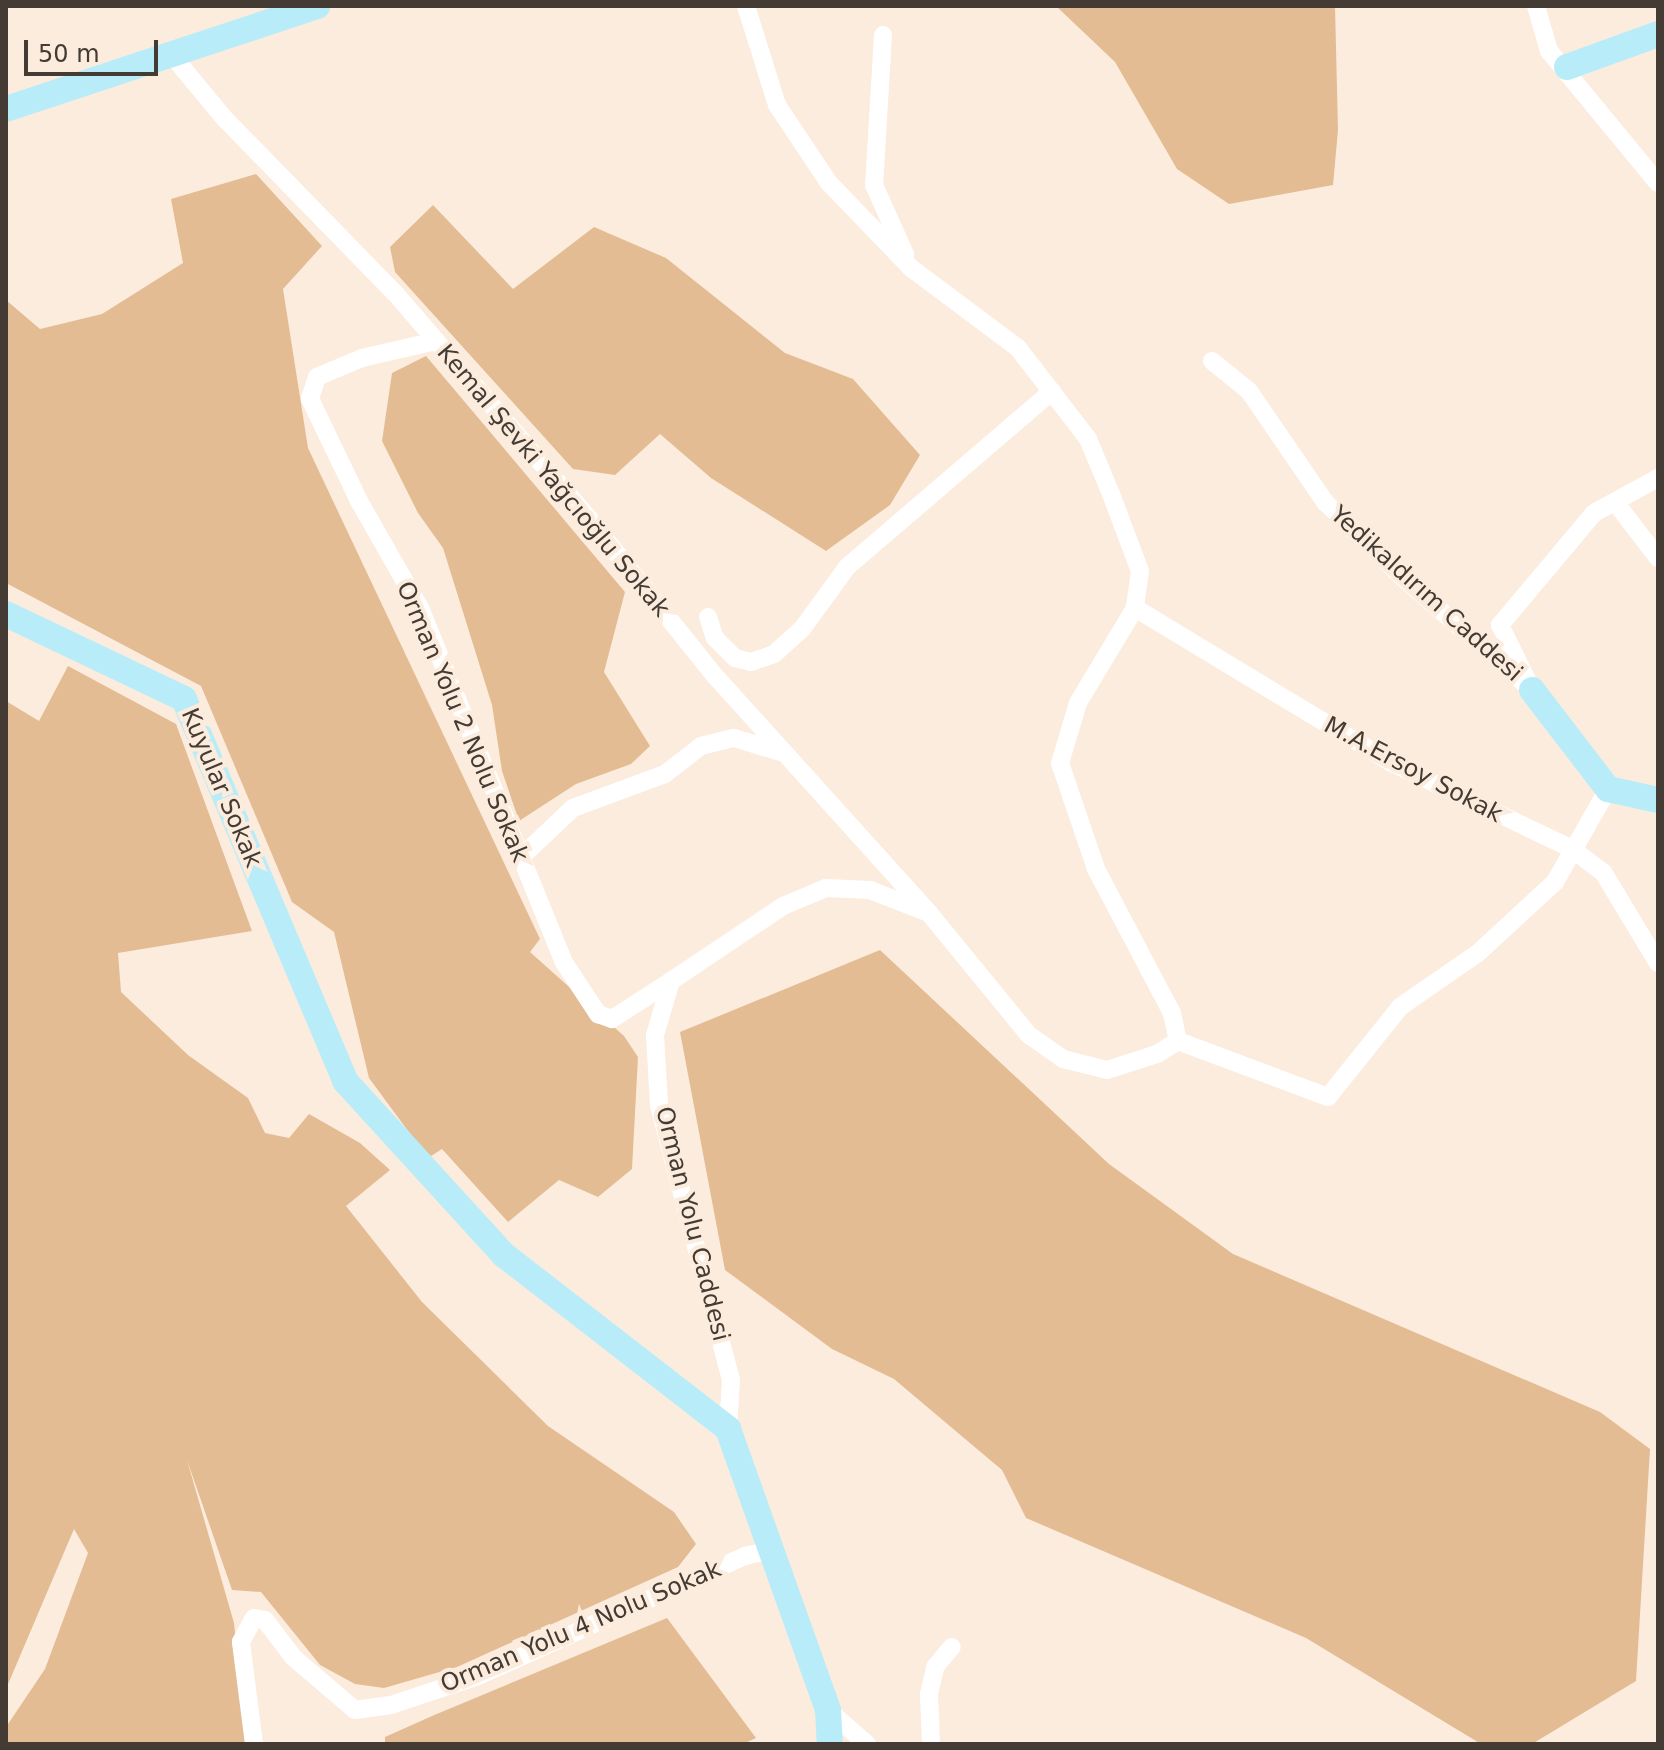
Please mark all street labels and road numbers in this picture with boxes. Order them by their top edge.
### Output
street label: Kemal Şevki Yağcıoğlu Sokak [431,339,675,623]
street label: Yedikaldırım Caddesi [1324,500,1528,688]
street label: Orman Yolu 2 Nolu Sokak [390,577,534,867]
street label: Kuyular Sokak [175,704,267,872]
street label: M.A.Ersoy Sokak [1319,711,1507,829]
street label: Orman Yolu Caddesi [649,1104,735,1344]
street label: Orman Yolu 4 Nolu Sokak [436,1555,726,1699]

